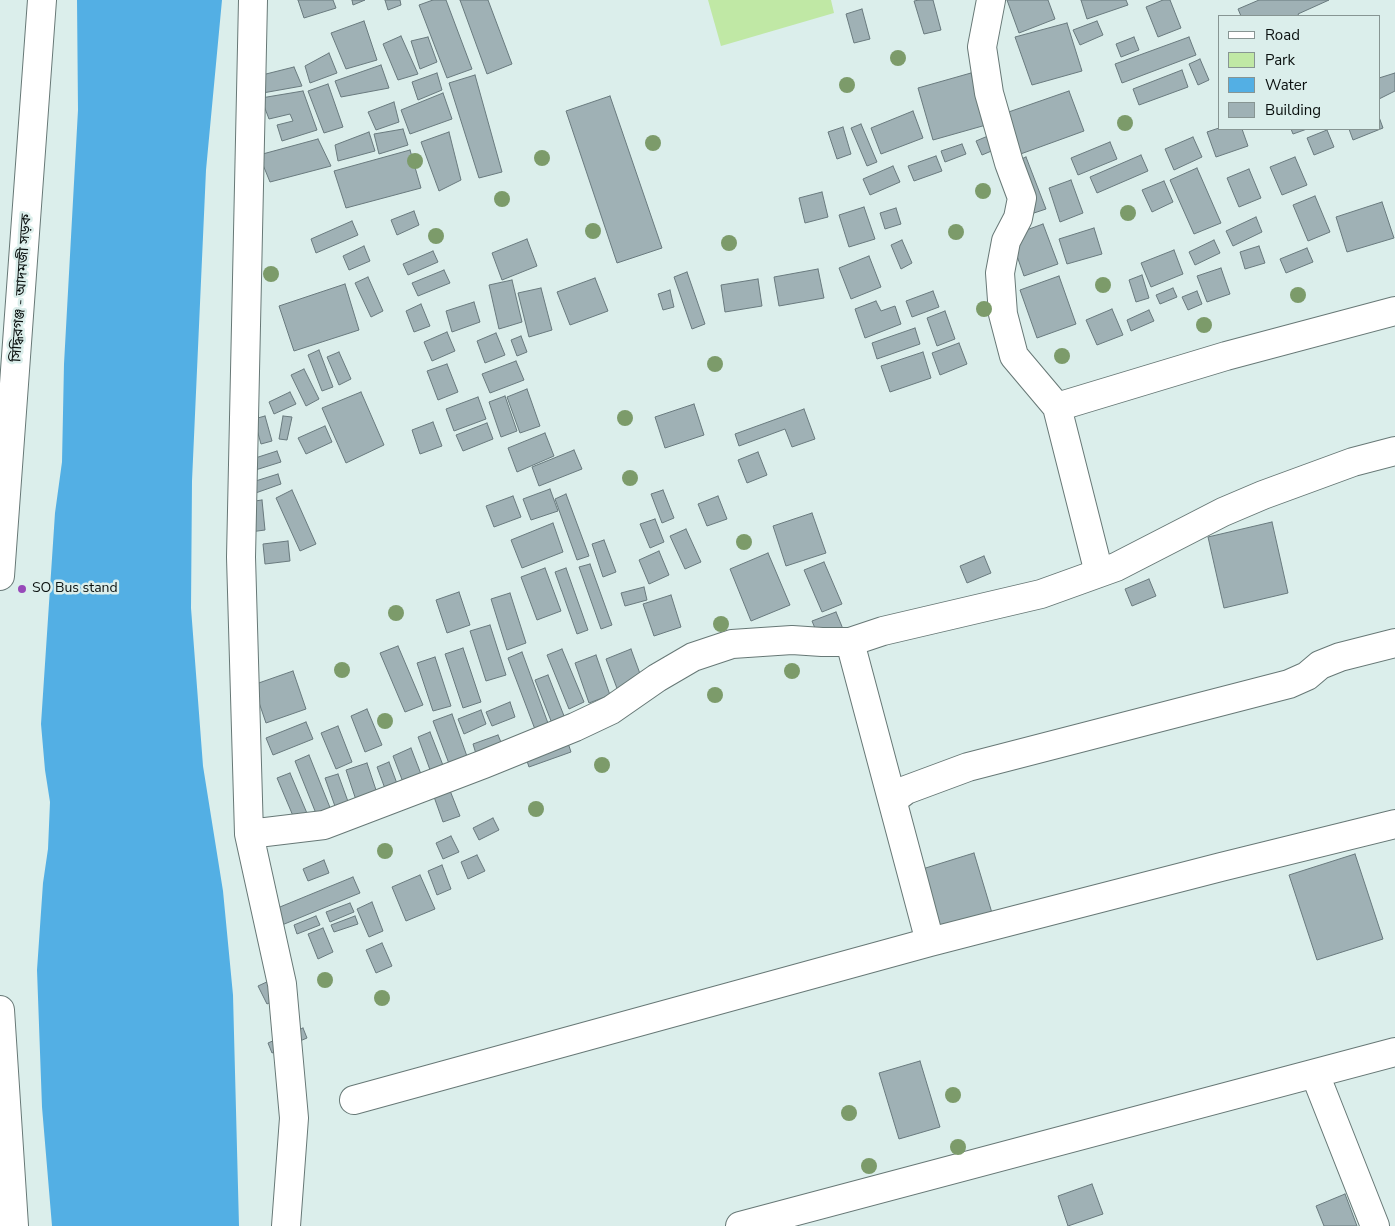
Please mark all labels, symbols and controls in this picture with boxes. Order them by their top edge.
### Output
legend [1218,15,1380,130]
text: Road [1265,25,1300,45]
text: Park [1265,50,1295,70]
text: Water [1265,75,1307,95]
text: Building [1265,100,1321,120]
street label: সিদ্ধিরগঞ্জ - আদমজী সড়ক [8,213,36,363]
place label: SO Bus stand [32,581,118,597]
marker: SO Bus stand [16,583,28,595]

